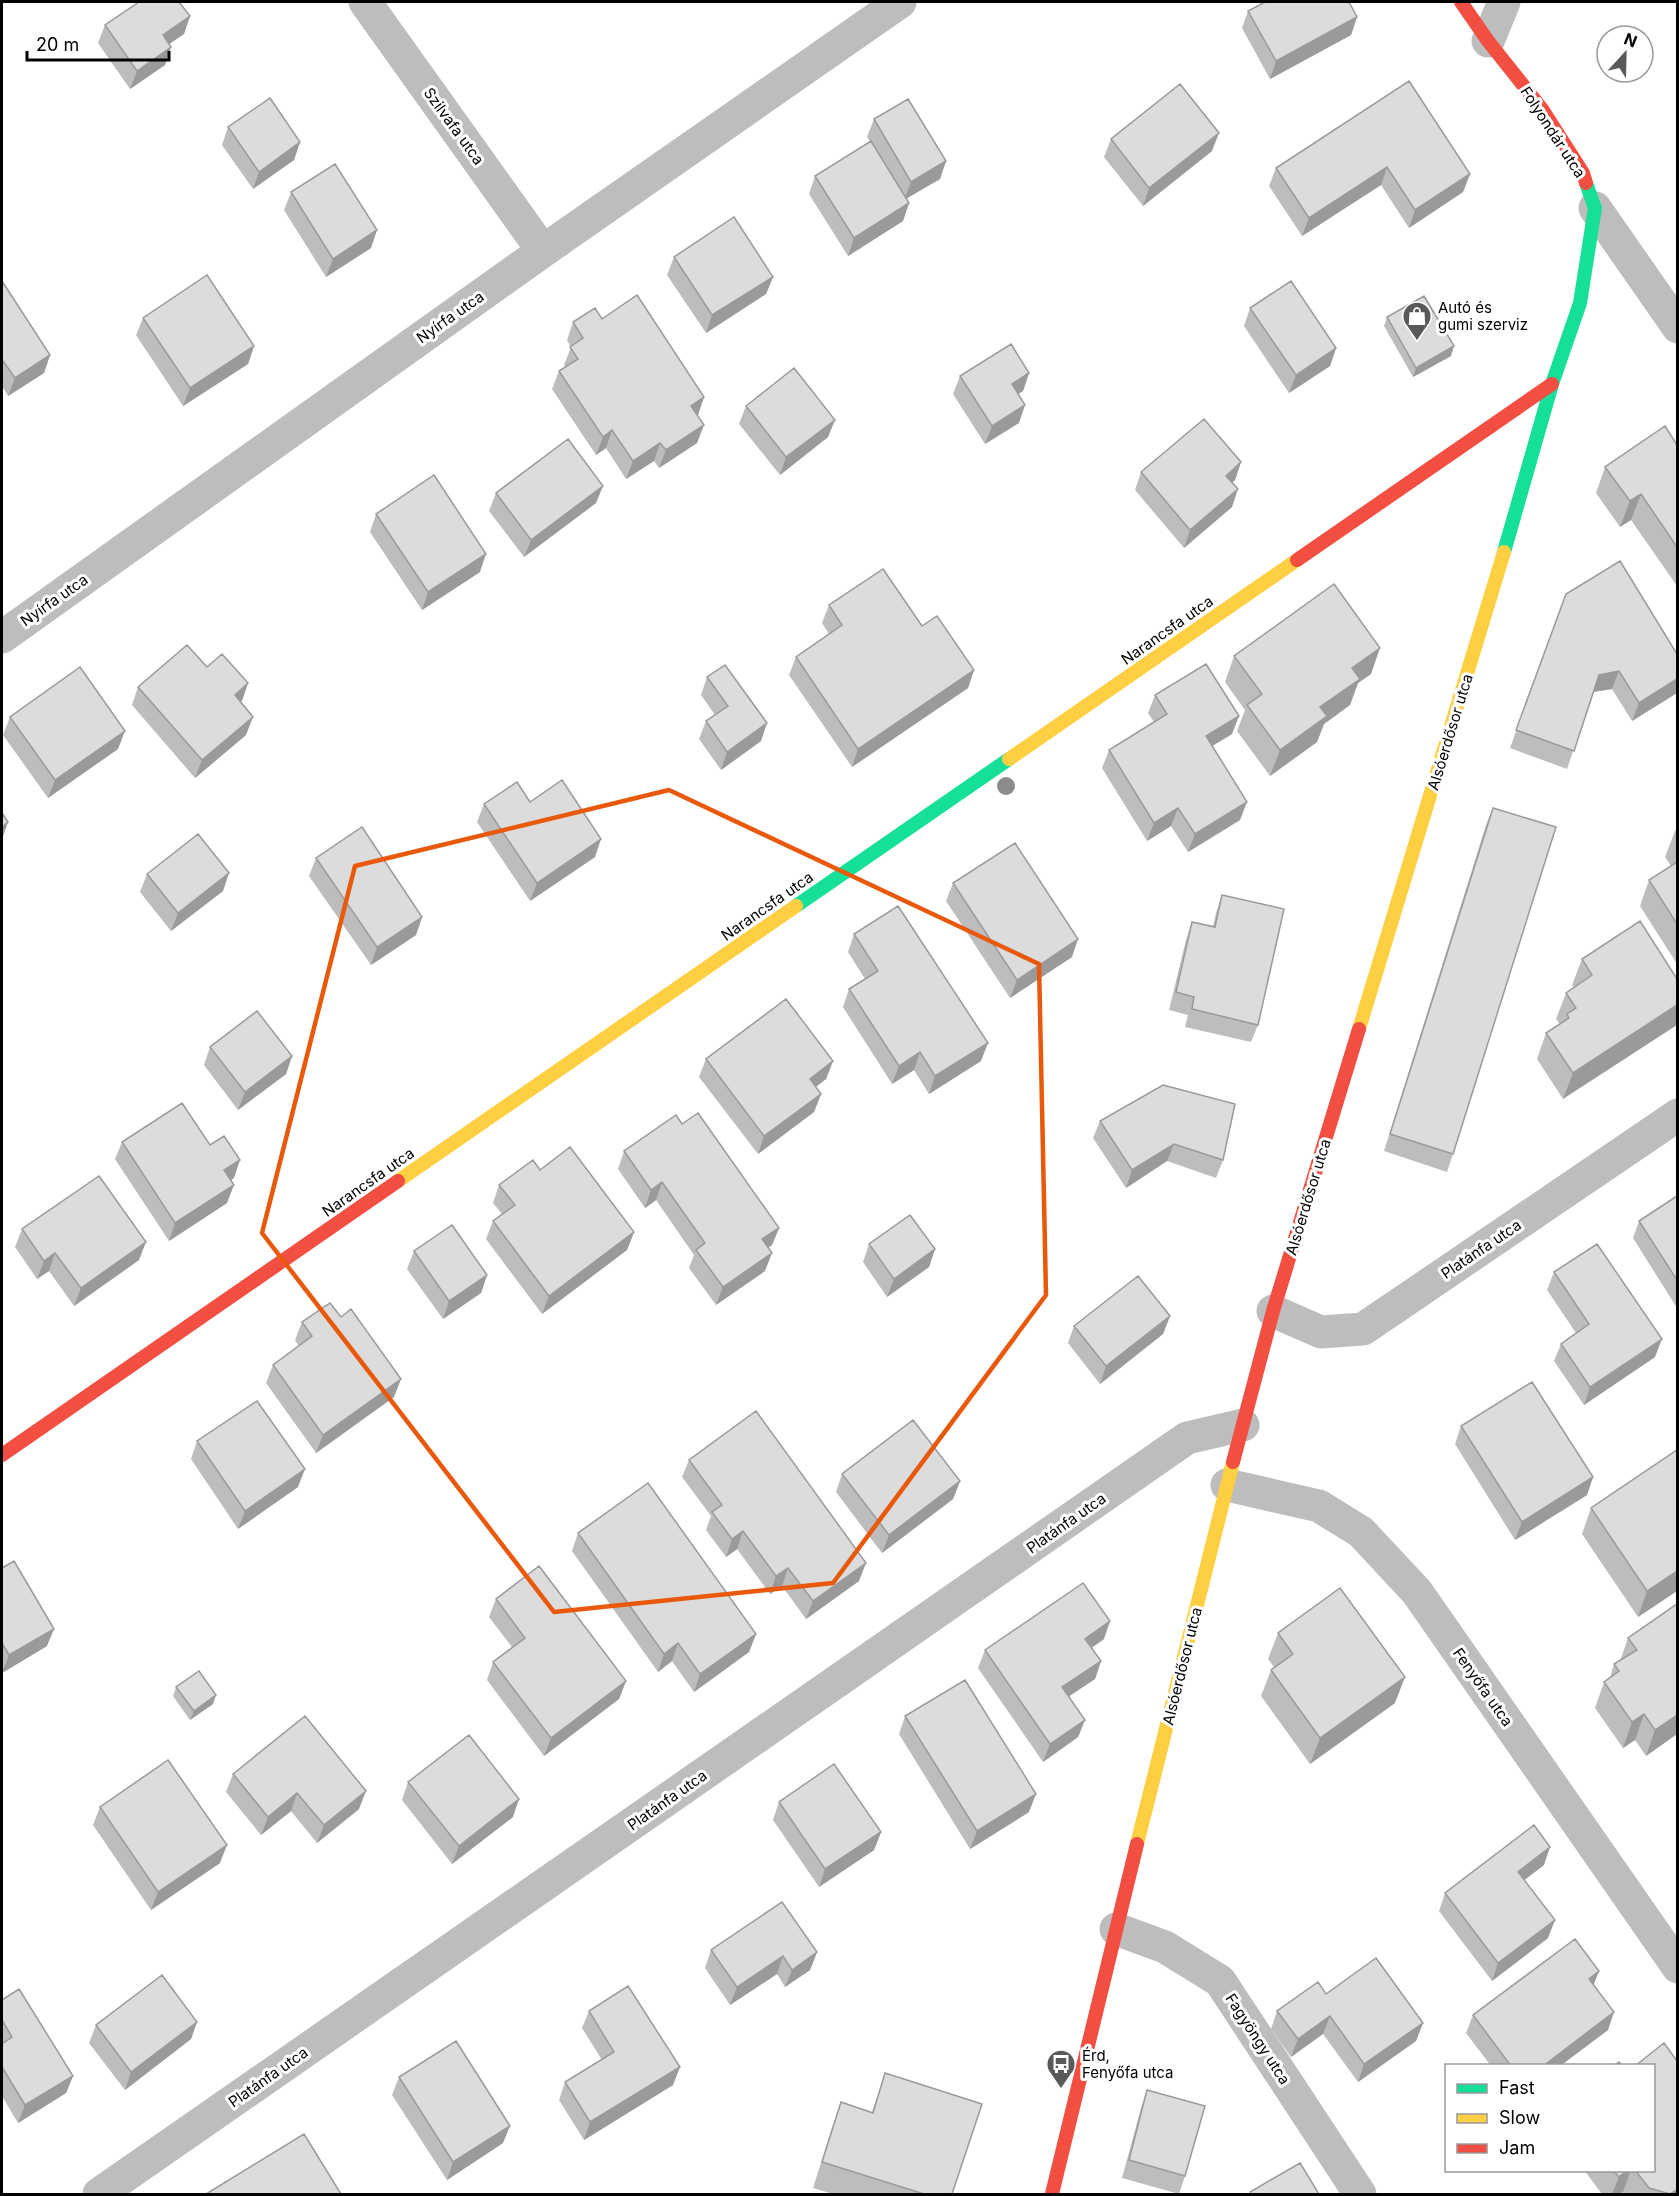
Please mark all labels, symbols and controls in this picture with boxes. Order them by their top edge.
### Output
scale bar [27,24,170,62]
north arrow [1595,24,1655,84]
text: N [1621,29,1640,52]
text: 20 m [36,34,79,55]
street label: Folyondár utca [1516,83,1590,181]
street label: Szilvafa utca [420,84,488,168]
street label: Nyírfa utca [413,287,487,347]
place label: Autó és gumi szerviz [1438,298,1528,334]
shop icon: Autó és gumi szerviz [1401,300,1433,342]
street label: Nyírfa utca [17,570,91,630]
street label: Narancsfa utca [1117,591,1217,669]
street label: Alsóerdősor utca [1423,671,1477,793]
street label: Narancsfa utca [717,867,817,945]
street label: Alsóerdősor utca [1281,1136,1335,1258]
street label: Narancsfa utca [318,1143,418,1221]
street label: Platánfa utca [1437,1215,1525,1283]
street label: Platánfa utca [1023,1489,1109,1557]
street label: Alsóerdősor utca [1158,1605,1206,1727]
street label: Fenyőfa utca [1449,1644,1517,1730]
street label: Platánfa utca [624,1766,710,1834]
street label: Fagyöngy utca [1222,1990,1294,2088]
street label: Platánfa utca [225,2043,311,2111]
place label: Érd, Fenyőfa utca [1082,2046,1174,2082]
bus stop icon: Érd, Fenyőfa utca [1045,2048,1077,2090]
legend [1445,2064,1655,2172]
text: Fast [1499,2077,1535,2098]
text: Slow [1499,2107,1540,2128]
text: Jam [1499,2137,1535,2158]

